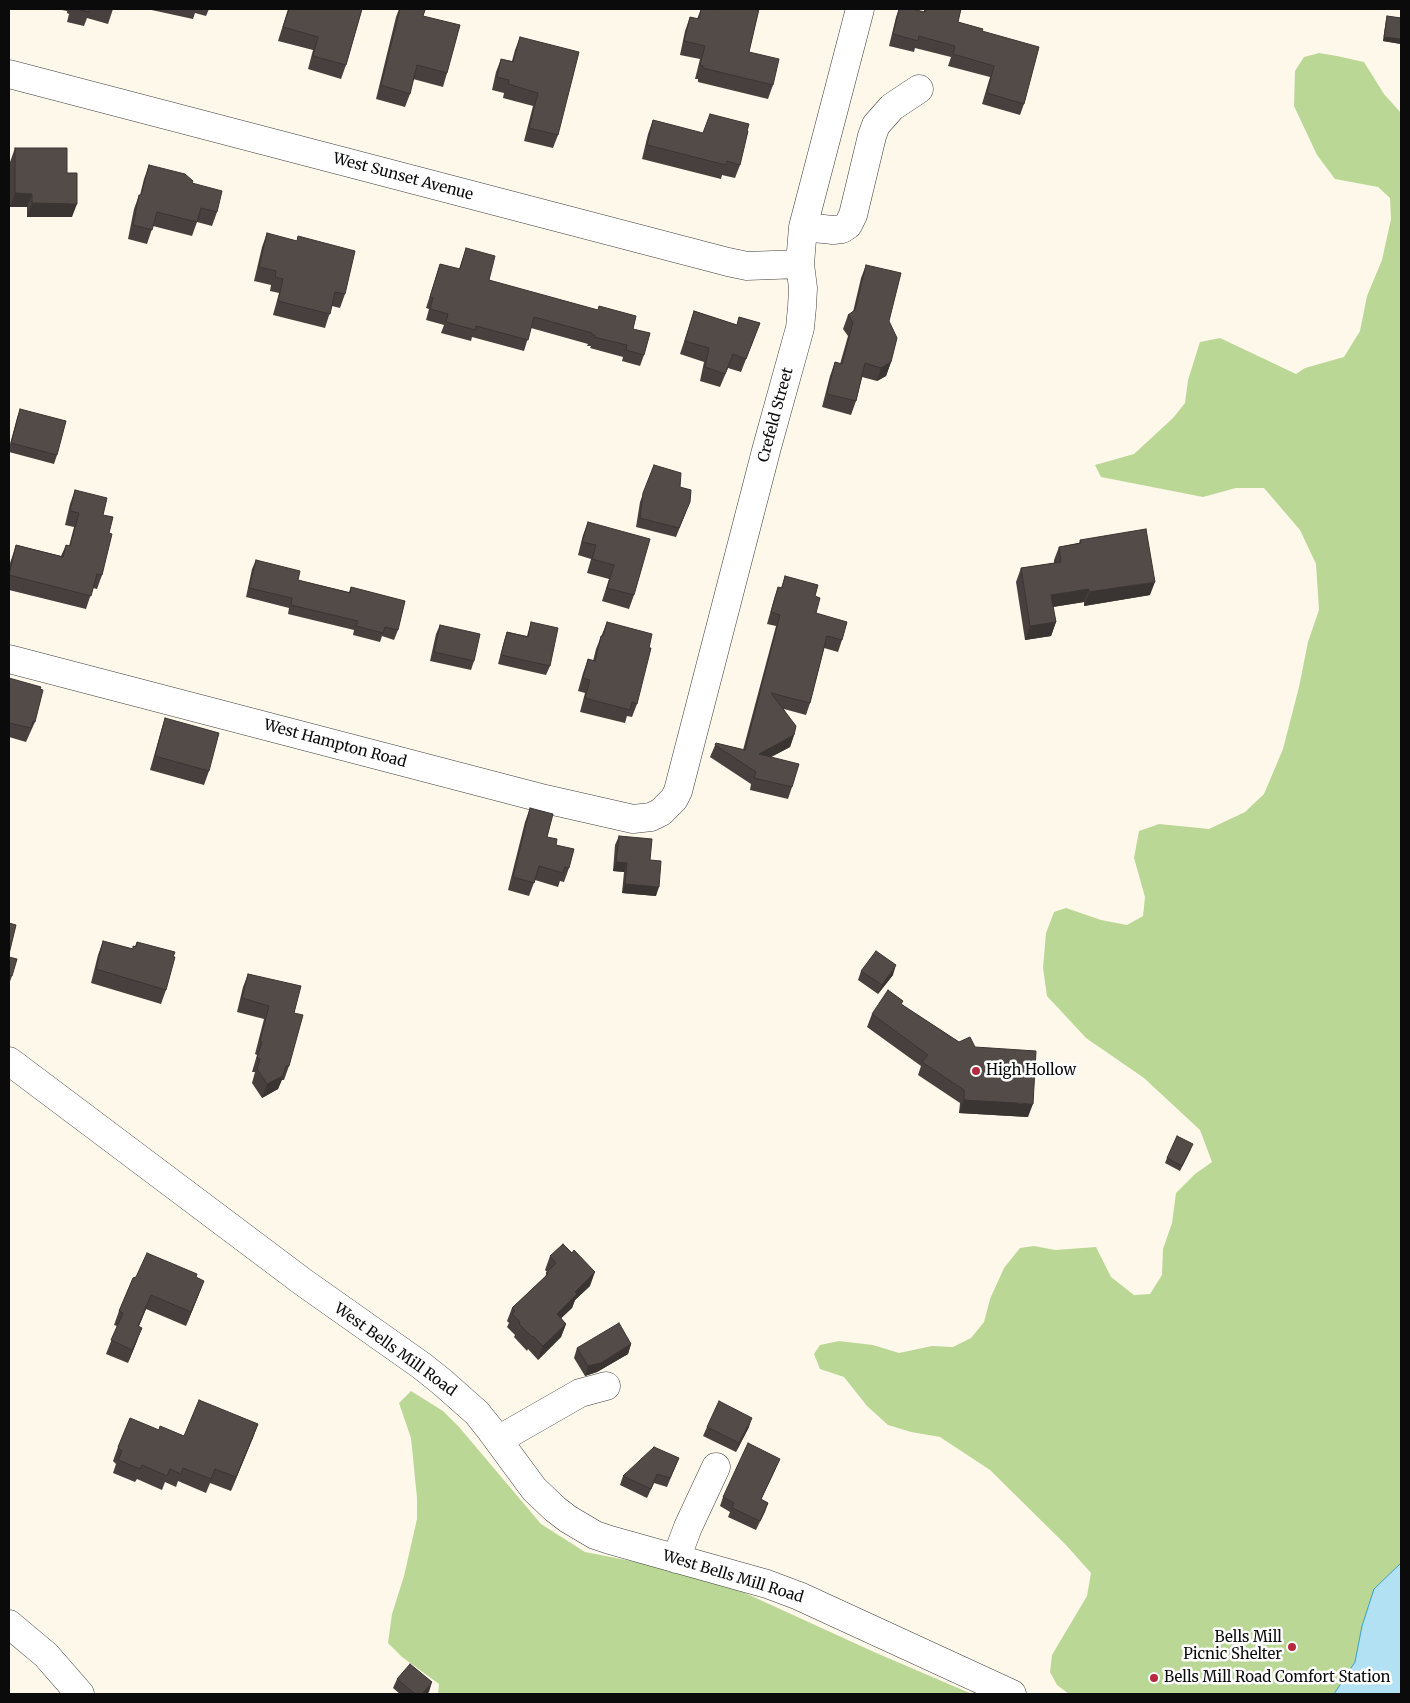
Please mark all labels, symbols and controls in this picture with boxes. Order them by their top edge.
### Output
street label: West Sunset Avenue [331,150,475,204]
street label: Crefeld Street [755,366,797,464]
street label: West Hampton Road [262,716,408,772]
place label: High Hollow [986,1062,1076,1080]
marker: High Hollow [970,1065,982,1077]
street label: West Bells Mill Road [330,1300,460,1400]
street label: West Bells Mill Road [660,1547,806,1607]
place label: Bells Mill Picnic Shelter [1183,1629,1282,1664]
marker: Bells Mill Picnic Shelter [1286,1641,1298,1653]
place label: Bells Mill Road Comfort Station [1164,1669,1391,1687]
marker: Bells Mill Road Comfort Station [1148,1672,1160,1684]

